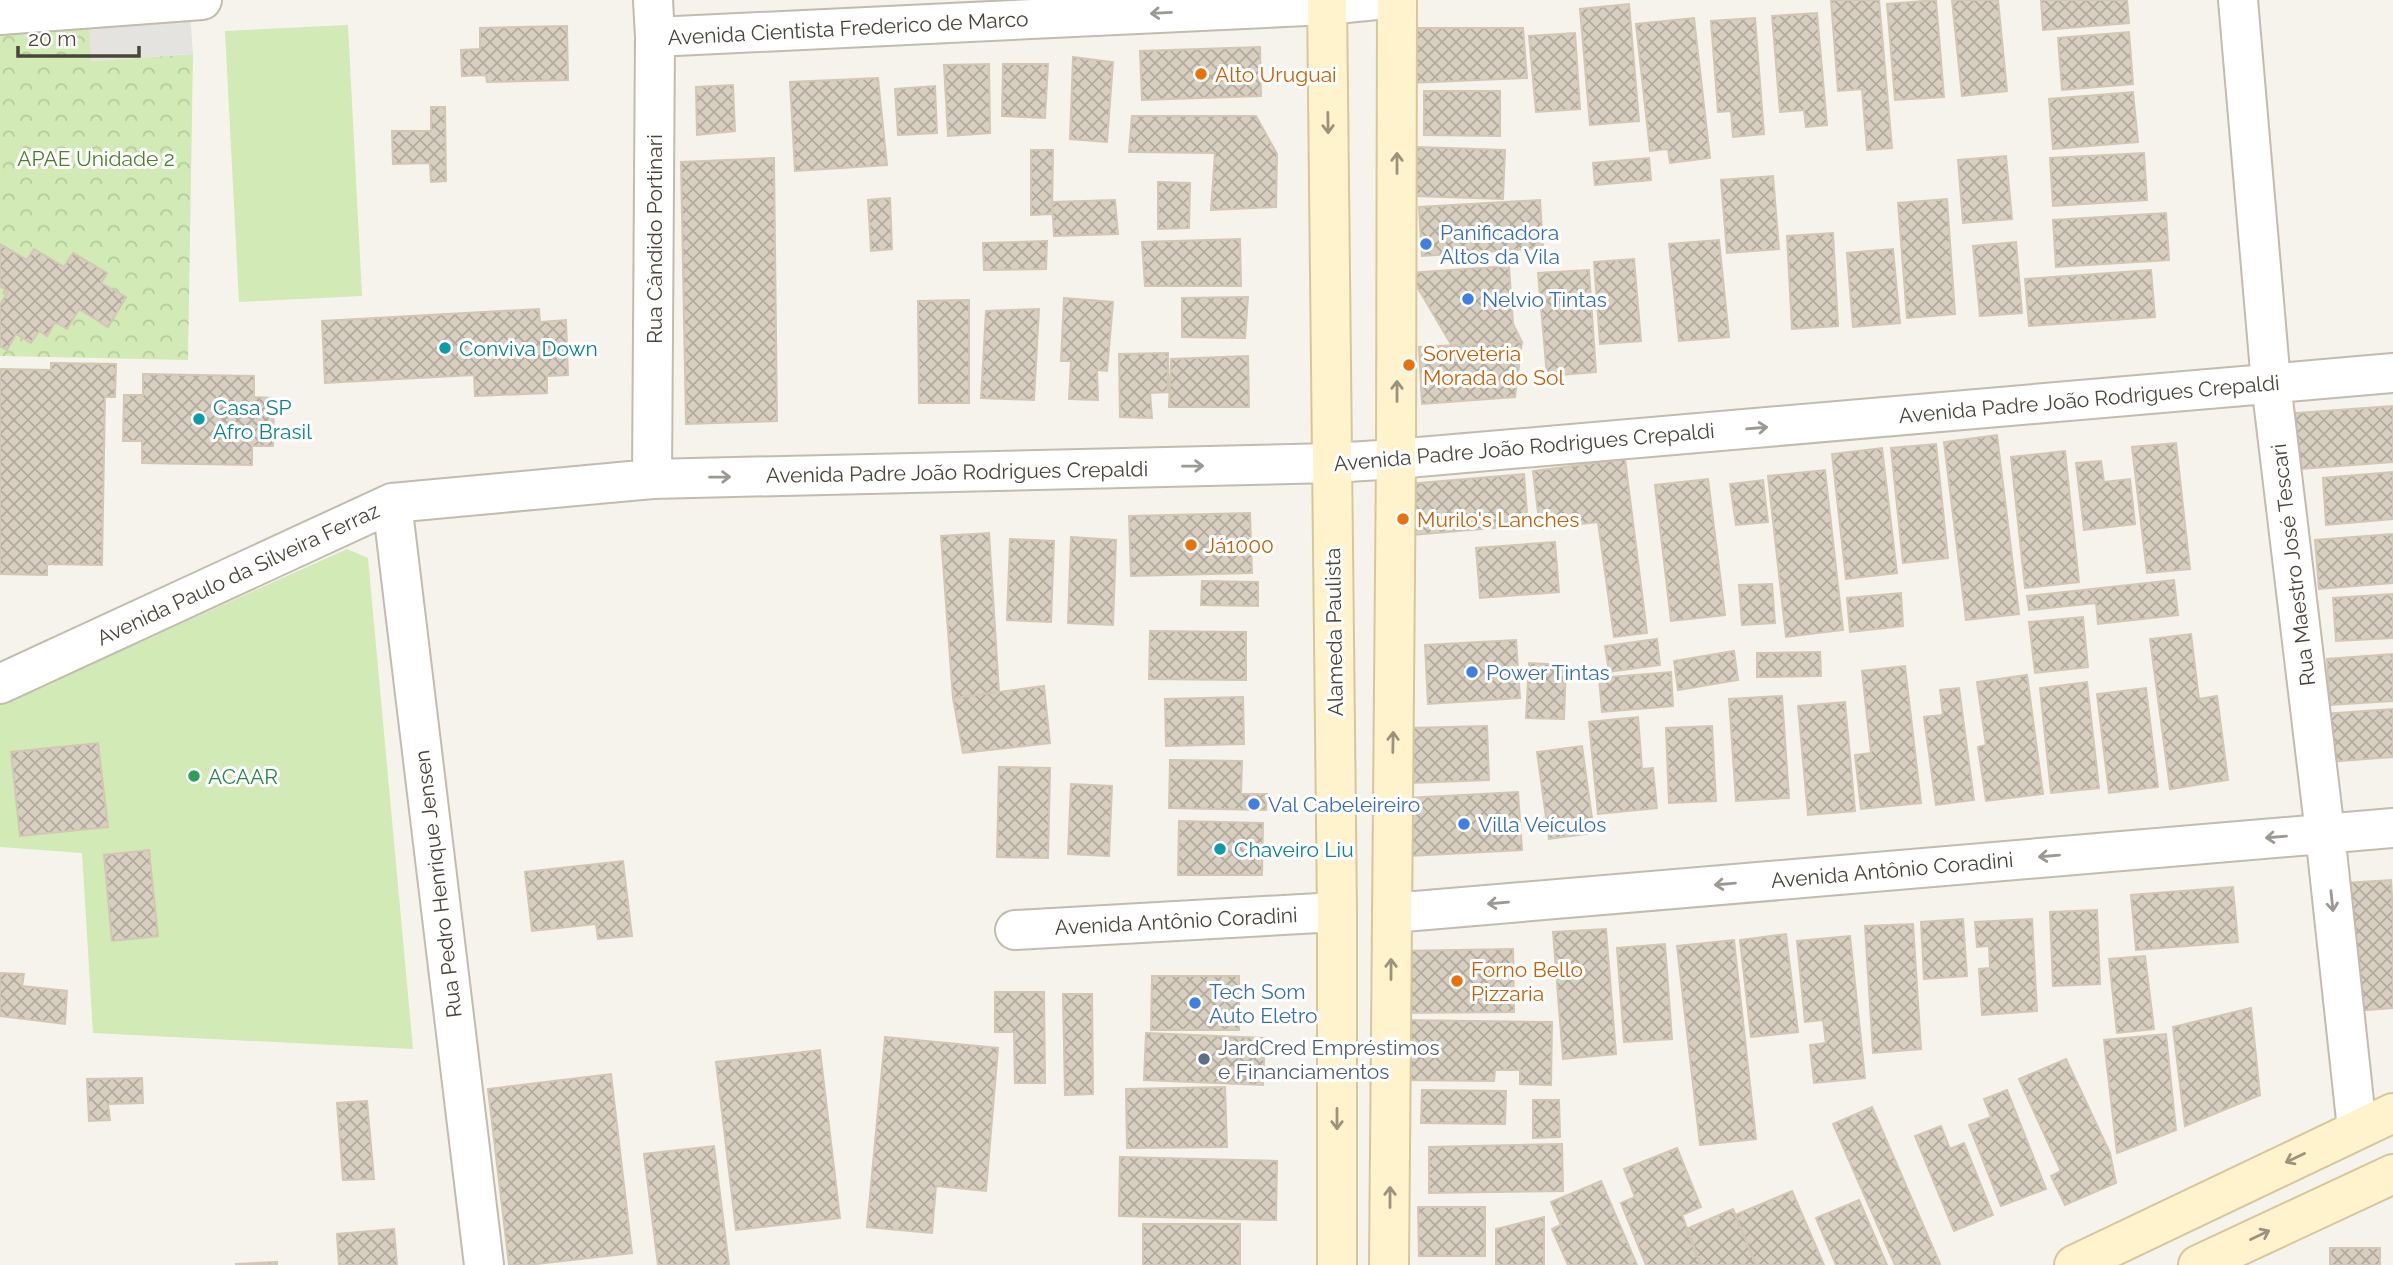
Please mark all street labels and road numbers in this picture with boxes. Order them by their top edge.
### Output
street label: Avenida Cientista Frederico de Marco [667,6,1029,50]
street label: Rua Cândido Portinari [642,134,667,344]
street label: Avenida Padre João Rodrigues Crepaldi [1897,370,2281,428]
street label: Avenida Padre João Rodrigues Crepaldi [1332,418,1716,476]
street label: Rua Maestro José Tescari [2266,442,2320,688]
street label: Avenida Padre João Rodrigues Crepaldi [766,456,1148,488]
street label: Avenida Paulo da Silveira Ferraz [93,497,383,651]
street label: Alameda Paulista [1320,547,1348,717]
street label: Rua Pedro Henrique Jensen [409,749,467,1019]
street label: Avenida Antônio Coradini [1770,847,2014,893]
street label: Avenida Antônio Coradini [1054,902,1298,940]

